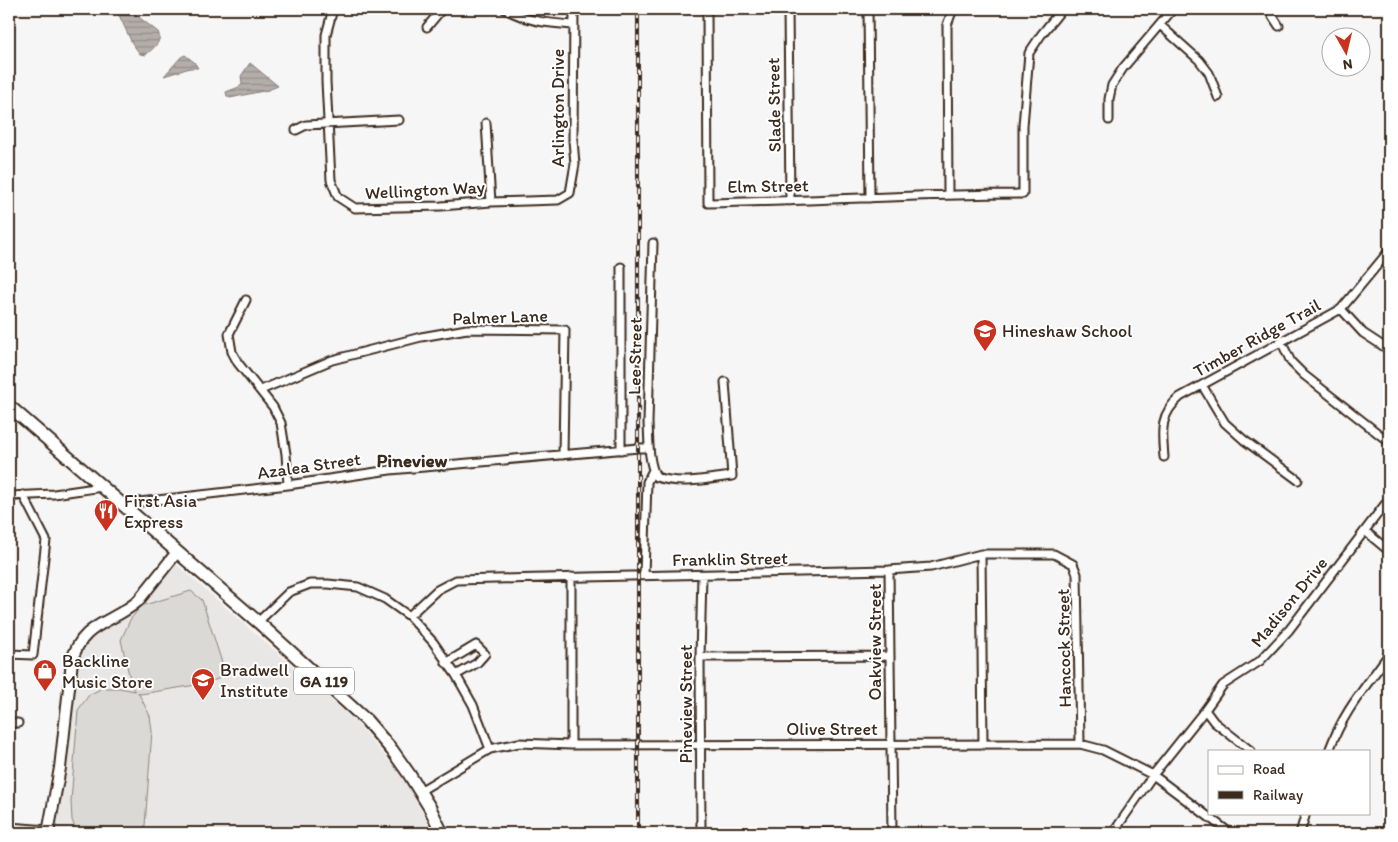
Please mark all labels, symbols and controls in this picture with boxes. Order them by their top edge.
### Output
north arrow [1320,28,1370,78]
street label: Arlington Drive [547,49,569,167]
text: N [1342,55,1354,73]
street label: Slade Street [762,57,786,153]
street label: Elm Street [727,174,809,198]
street label: Wellington Way [364,176,486,204]
street label: Timber Ridge Trail [1190,294,1324,382]
street label: Palmer Lane [452,304,548,330]
street label: Lee Street [623,317,647,395]
school or university icon: Hineshaw School [972,318,998,352]
place label: Hineshaw School [1002,320,1132,342]
street label: Azalea Street [256,448,362,484]
district label: Pineview [376,449,448,472]
place label: First Asia Express [124,490,197,533]
restaurant icon: First Asia Express [93,498,119,532]
street label: Franklin Street [672,547,788,571]
street label: Madison Drive [1246,552,1332,652]
street label: Oakview Street [864,583,886,701]
street label: Hancock Street [1052,588,1076,708]
street label: Pineview Street [675,644,697,764]
place label: Backline Music Store [62,650,153,693]
shop icon: Backline Music Store [32,658,58,692]
place label: Bradwell Institute [220,659,289,702]
school or university icon: Bradwell Institute [190,667,216,701]
road number: GA 119 [294,668,354,694]
street label: Olive Street [786,718,878,740]
legend [1208,750,1370,814]
text: Road [1253,760,1286,778]
text: Railway [1253,786,1303,804]

